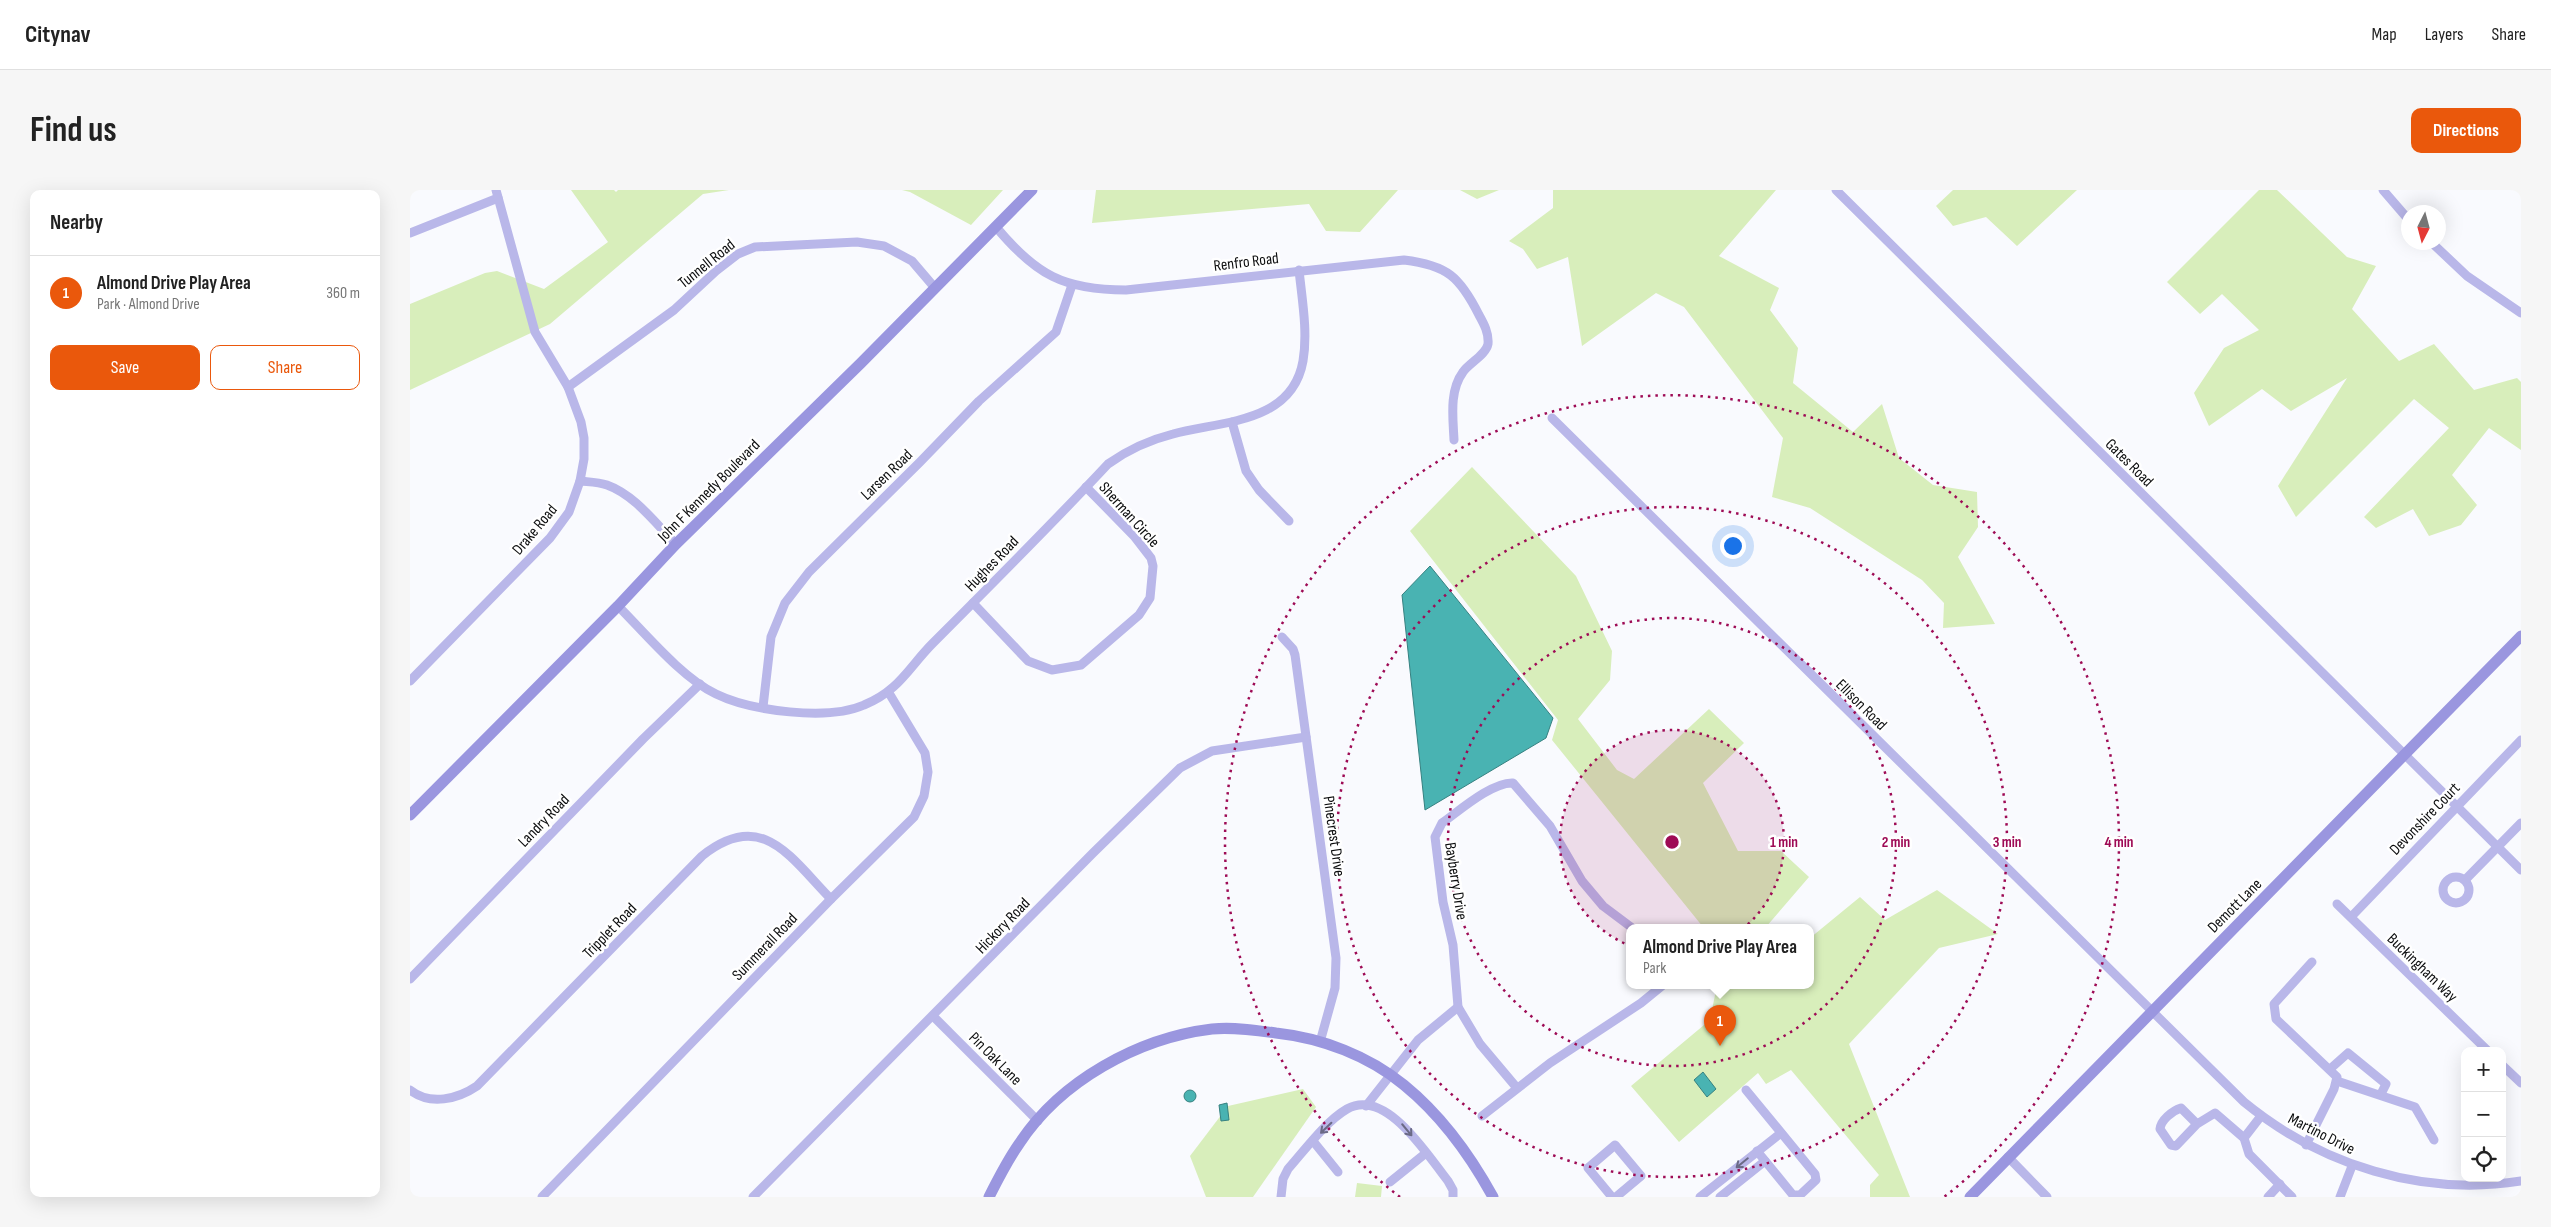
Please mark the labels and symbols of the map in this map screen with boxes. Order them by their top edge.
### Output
north arrow [2401,205,2446,250]
street label: Tunnell Road [675,236,739,293]
street label: Renfro Road [1213,249,1280,276]
street label: Gates Road [2101,435,2157,491]
street label: John F Kennedy Boulevard [653,436,764,547]
street label: Larsen Road [857,446,917,504]
street label: Sherman Circle [1095,478,1163,552]
street label: Drake Road [509,501,562,559]
street label: Hughes Road [961,532,1023,596]
your location [1720,533,1746,559]
street label: Ellison Road [1831,676,1890,735]
street label: Devonshire Court [2386,779,2464,859]
street label: Landry Road [514,791,574,851]
street label: Pinecrest Drive [1318,795,1349,878]
centre of rings [1663,833,1681,851]
text: 1 min [1770,833,1798,852]
text: 2 min [1882,833,1910,852]
text: 3 min [1993,833,2021,852]
text: 4 min [2105,833,2133,852]
street label: Bayberry Drive [1440,841,1471,921]
street label: Demott Lane [2204,875,2266,937]
street label: Hickory Road [972,894,1034,958]
street label: Tripplet Road [579,899,641,963]
street label: Summerall Road [728,909,802,985]
street label: Buckingham Way [2383,930,2461,1006]
pin: 1 [1704,1005,1736,1046]
street label: Pin Oak Lane [965,1029,1025,1089]
street label: Martino Drive [2285,1109,2358,1159]
one-way arrow [1319,1122,1332,1134]
one-way arrow [1402,1124,1413,1137]
one-way arrow [1735,1158,1749,1168]

